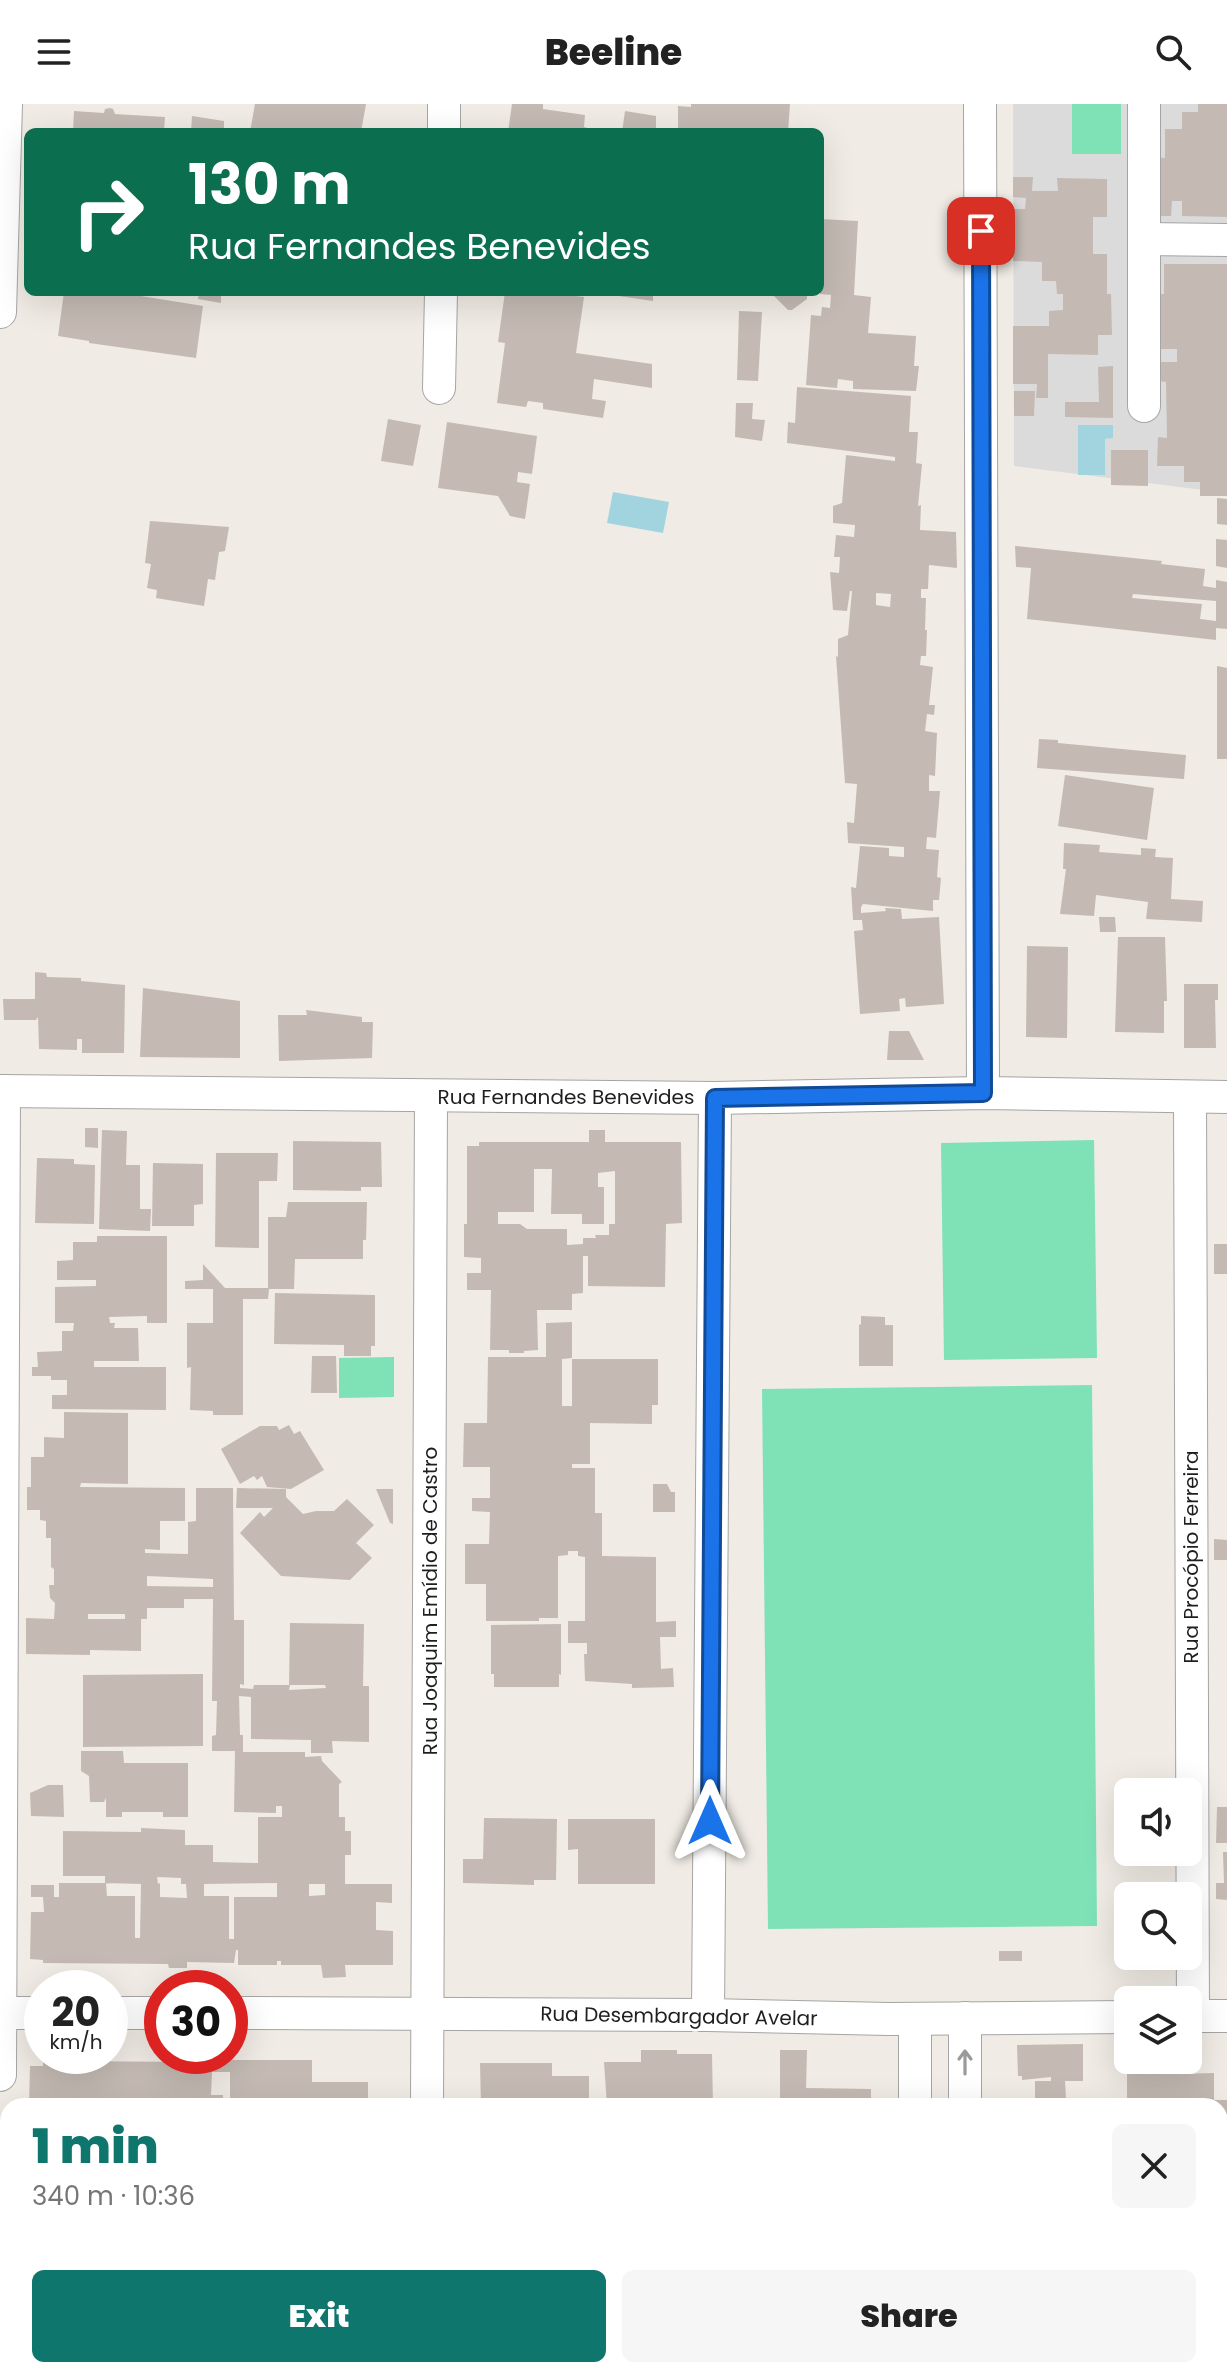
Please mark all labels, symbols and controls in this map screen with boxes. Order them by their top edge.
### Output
text: Beeline [545,27,682,78]
icon: menu [32,30,76,74]
icon: search [1151,30,1195,74]
text: 130 m [188,145,351,224]
icon: right [56,160,160,264]
pin [947,197,1015,265]
icon: arrive [959,209,1003,253]
text: Rua Fernandes Benevides [188,221,651,272]
street label: Rua Fernandes Benevides [438,1083,694,1111]
street label: Rua Joaquim Emídio de Castro [416,1447,444,1755]
street label: Rua Procópio Ferreira [1177,1451,1205,1663]
map controls [1114,1778,1202,2074]
button: sound [1114,1778,1202,1866]
position arrow [668,1779,752,1863]
button: search [1114,1882,1202,1970]
speed limit sign: 30 [144,1970,248,2074]
text: 20 [52,1984,100,2040]
button: layers [1114,1986,1202,2074]
street label: Rua Desembargador Avelar [540,2000,818,2032]
text: km/h [49,2028,103,2056]
one-way arrow [957,2049,973,2076]
text: 1 min [32,2113,159,2180]
button: close [1112,2124,1196,2208]
text: 340 m · 10:36 [32,2178,195,2214]
button: Exit [32,2270,606,2362]
button: Share [622,2270,1196,2362]

